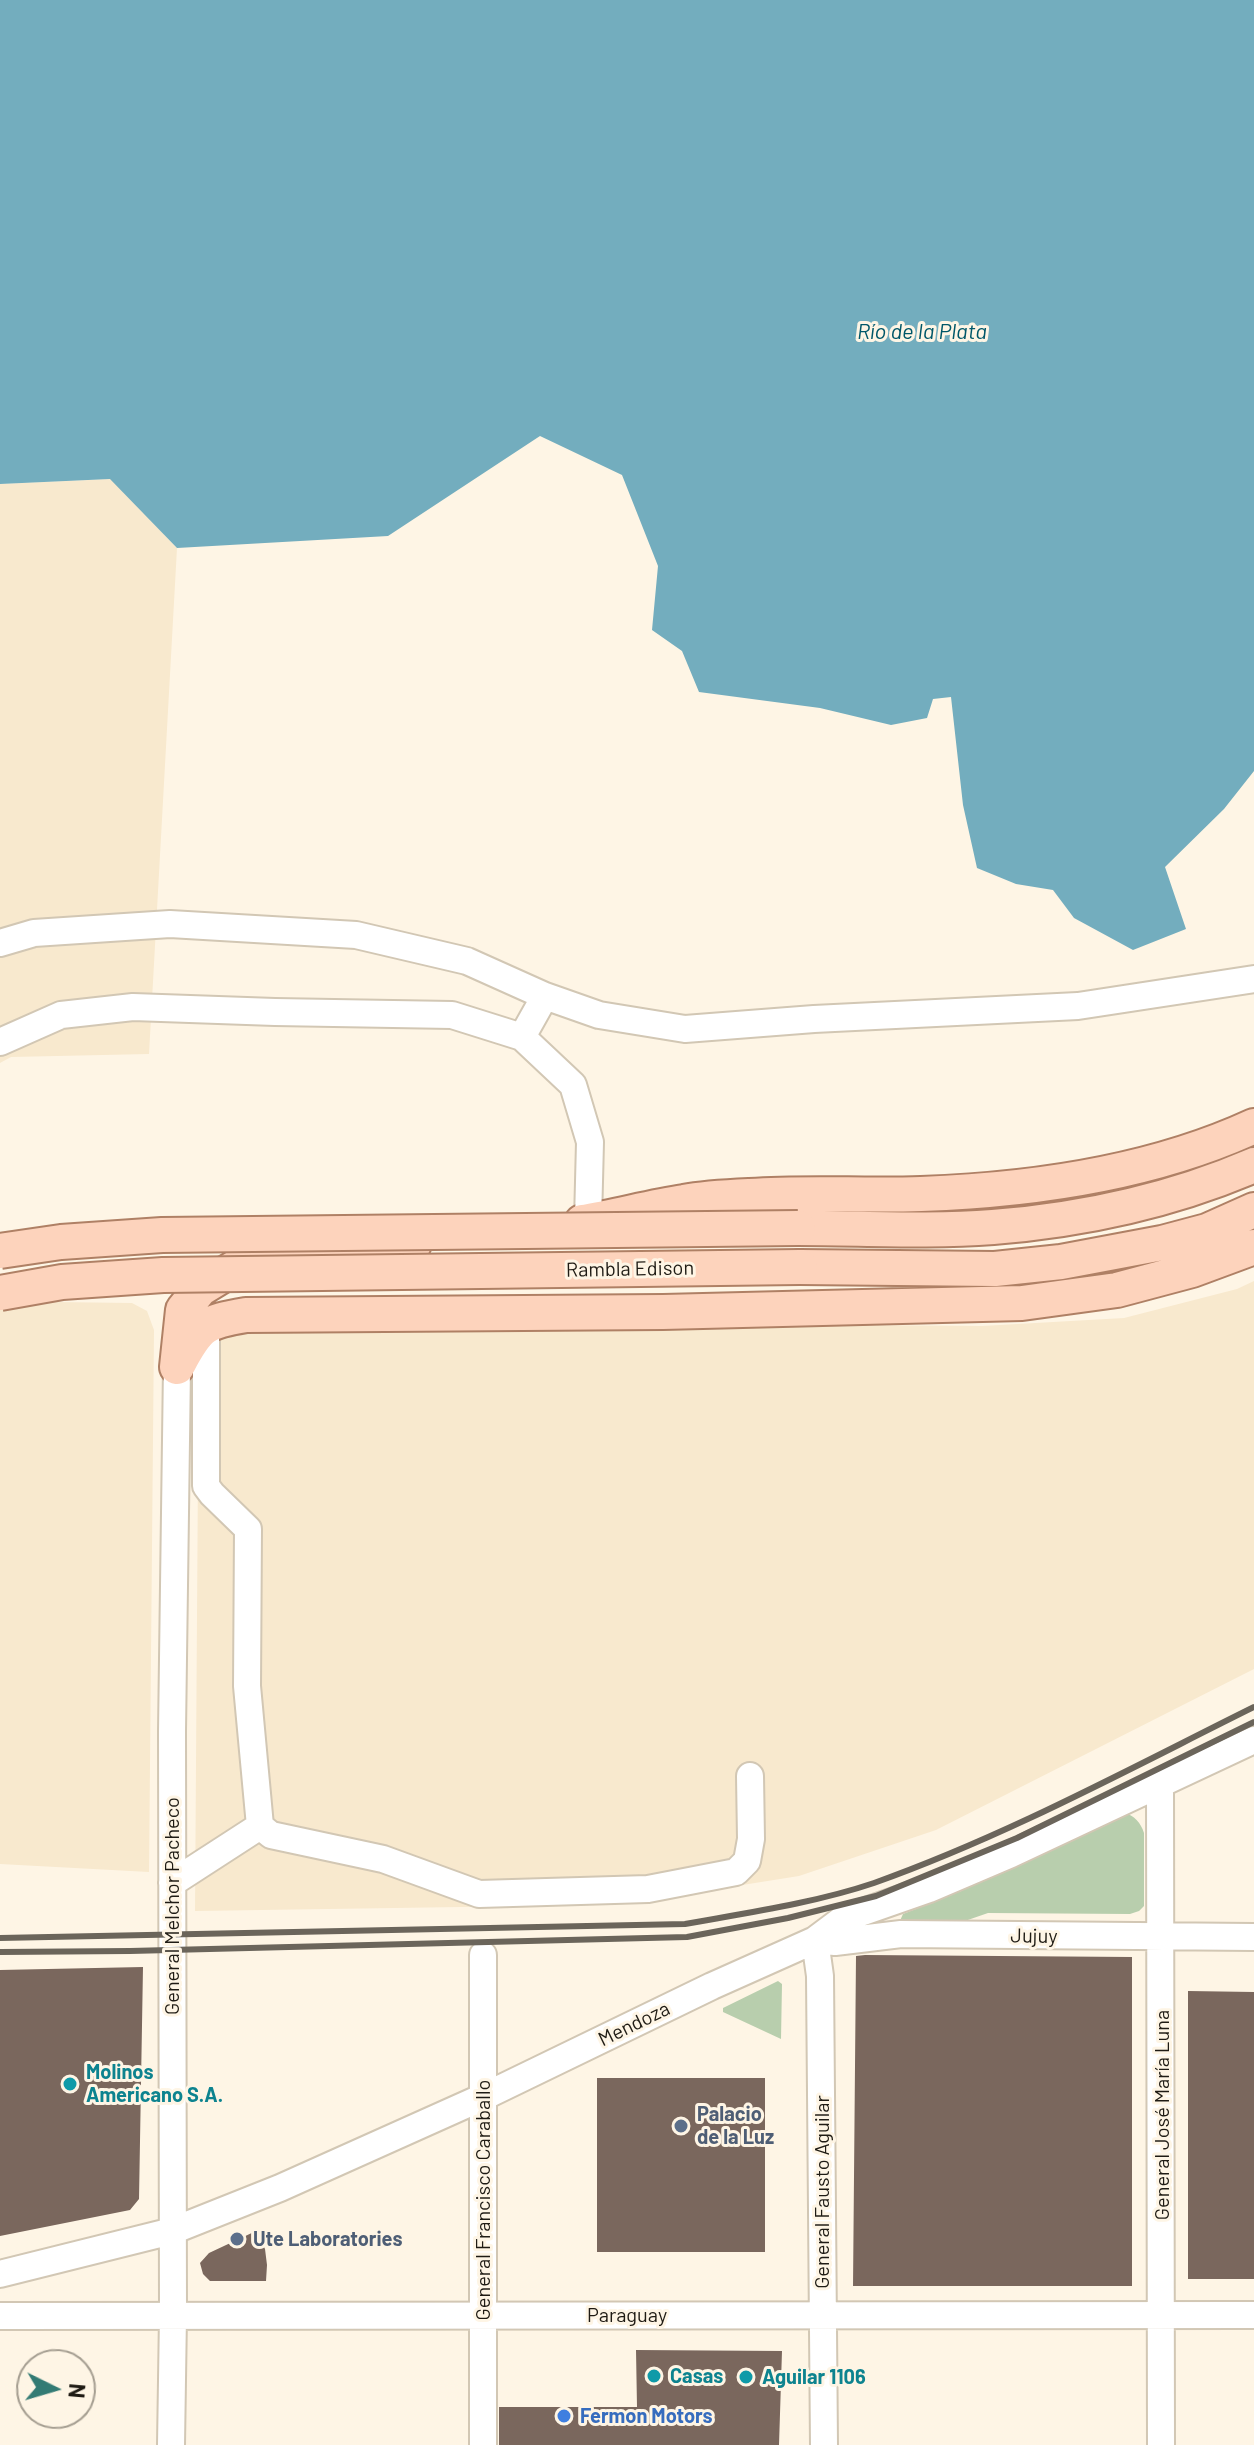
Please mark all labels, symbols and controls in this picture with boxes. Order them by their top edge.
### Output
water label: Río de la Plata [857,319,987,345]
street label: Rambla Edison [566,1256,694,1282]
street label: General Melchor Pacheco [160,1797,184,2015]
street label: Jujuy [1010,1924,1058,1948]
street label: Mendoza [594,1996,674,2052]
street label: General José María Luna [1150,2010,1174,2220]
place label: Molinos Americano S.A. [86,2060,223,2107]
marker: Molinos Americano S.A. [61,2075,79,2093]
street label: General Francisco Caraballo [471,2080,495,2320]
street label: General Fausto Aguilar [810,2095,834,2289]
place label: Palacio de la Luz [697,2102,774,2149]
marker: Palacio de la Luz [672,2117,690,2135]
place label: Ute Laboratories [253,2227,402,2251]
marker: Ute Laboratories [228,2230,246,2248]
street label: Paraguay [587,2303,667,2327]
north arrow [16,2349,96,2429]
place label: Casas [670,2364,723,2388]
place label: Aguilar 1106 [762,2365,866,2389]
marker: Casas [645,2367,663,2385]
marker: Aguilar 1106 [737,2368,755,2386]
text: N [64,2382,92,2399]
place label: Fermon Motors [580,2404,713,2428]
marker: Fermon Motors [555,2407,573,2425]

